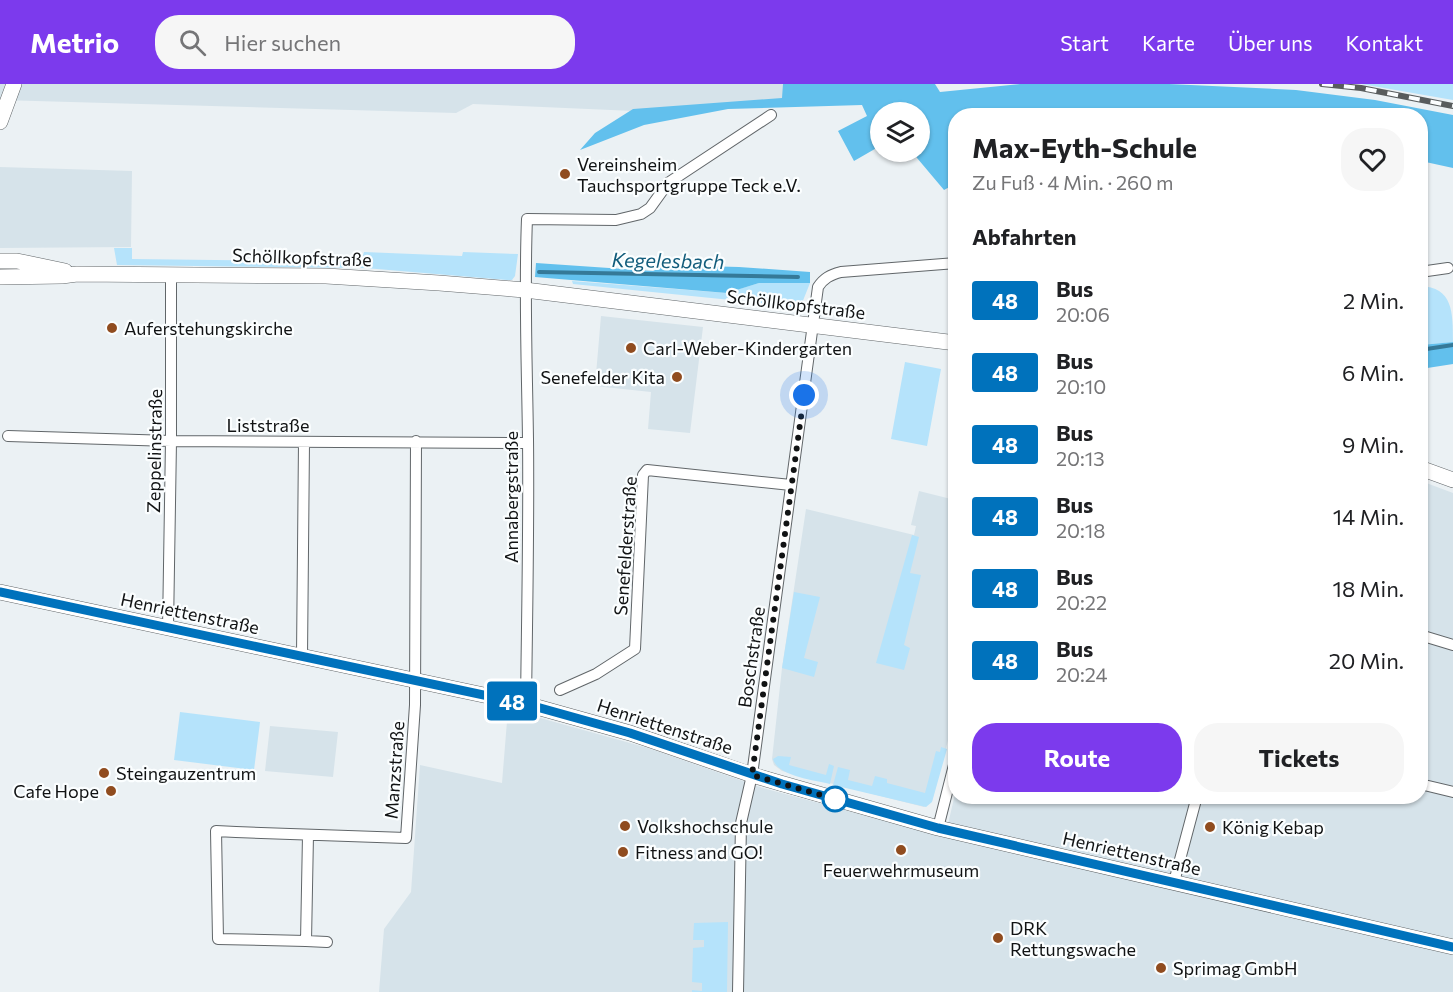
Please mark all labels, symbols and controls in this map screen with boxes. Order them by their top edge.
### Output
search box [155,15,575,69]
text: Metrio [30,25,119,59]
icon: search [176,26,209,59]
text: Hier suchen [224,29,341,56]
text: Start [1060,30,1109,55]
text: Karte [1142,30,1195,55]
text: Über uns [1228,30,1312,55]
text: Kontakt [1345,30,1423,55]
map controls [870,102,930,162]
button: layers [870,102,930,162]
button: heart [1341,128,1404,191]
text: Max-Eyth-Schule [972,130,1197,164]
place label: Vereinsheim Tauchsportgruppe Teck e.V. [577,153,801,196]
marker: Vereinsheim Tauchsportgruppe Teck e.V. [558,167,572,181]
text: Zu Fuß · 4 Min. · 260 m [972,170,1173,194]
text: Abfahrten [972,223,1076,250]
street label: Schöllkopfstraße [232,244,372,270]
water label: Kegelesbach [612,247,724,273]
text: Bus [1056,275,1093,302]
street label: Schöllkopfstraße [725,285,867,323]
text: 2 Min. [1343,287,1404,314]
text: 48 [992,288,1018,313]
text: 20:06 [1056,302,1110,326]
place label: Auferstehungskirche [124,317,293,339]
marker: Auferstehungskirche [105,321,119,335]
place label: Carl-Weber-Kindergarten [643,337,852,359]
marker: Carl-Weber-Kindergarten [624,341,638,355]
text: Bus [1056,347,1093,374]
text: 6 Min. [1342,359,1404,386]
text: 48 [992,360,1018,385]
place label: Senefelder Kita [541,366,665,388]
marker: Senefelder Kita [670,370,684,384]
text: 20:10 [1056,374,1106,398]
your location [789,380,819,410]
street label: Zeppelinstraße [142,389,166,513]
street label: Liststraße [227,414,309,436]
text: Bus [1056,419,1093,446]
street label: Annabergstraße [500,431,522,563]
text: 9 Min. [1342,431,1404,458]
text: 48 [992,432,1018,457]
text: 20:13 [1056,446,1105,470]
street label: Senefelderstraße [609,476,641,616]
text: Bus [1056,491,1093,518]
text: 14 Min. [1333,503,1404,530]
text: 48 [992,504,1018,529]
text: 20:18 [1056,518,1106,542]
text: Bus [1056,563,1093,590]
text: 18 Min. [1333,575,1404,602]
text: 48 [992,576,1018,601]
street label: Henriettenstraße [119,588,261,638]
text: 20:22 [1056,590,1107,614]
street label: Boschstraße [733,605,769,709]
text: Bus [1056,635,1093,662]
text: 20 Min. [1329,647,1404,674]
text: 48 [992,648,1018,673]
text: 20:24 [1056,662,1108,686]
line badge: 48 [485,682,539,720]
text: 48 [499,689,525,714]
street label: Henriettenstraße [594,694,736,758]
street label: Manzstraße [380,720,408,820]
button: Route [972,723,1182,792]
button: Tickets [1194,723,1404,792]
place label: Steingauzentrum [116,762,256,784]
marker: Steingauzentrum [97,766,111,780]
place label: Cafe Hope [13,780,99,802]
marker: Cafe Hope [104,784,118,798]
unlabelled marker [822,786,848,812]
place label: Volkshochschule [637,815,773,837]
place label: König Kebap [1222,816,1324,838]
marker: Volkshochschule [618,819,632,833]
marker: König Kebap [1203,820,1217,834]
street label: Henriettenstraße [1061,826,1203,880]
place label: Fitness and GO! [635,841,763,863]
marker: Feuerwehrmuseum [894,843,908,857]
marker: Fitness and GO! [616,845,630,859]
place label: Feuerwehrmuseum [823,859,979,881]
place label: DRK Rettungswache [1010,917,1136,960]
marker: DRK Rettungswache [991,931,1005,945]
place label: Sprimag GmbH [1173,957,1297,979]
marker: Sprimag GmbH [1154,961,1168,975]

